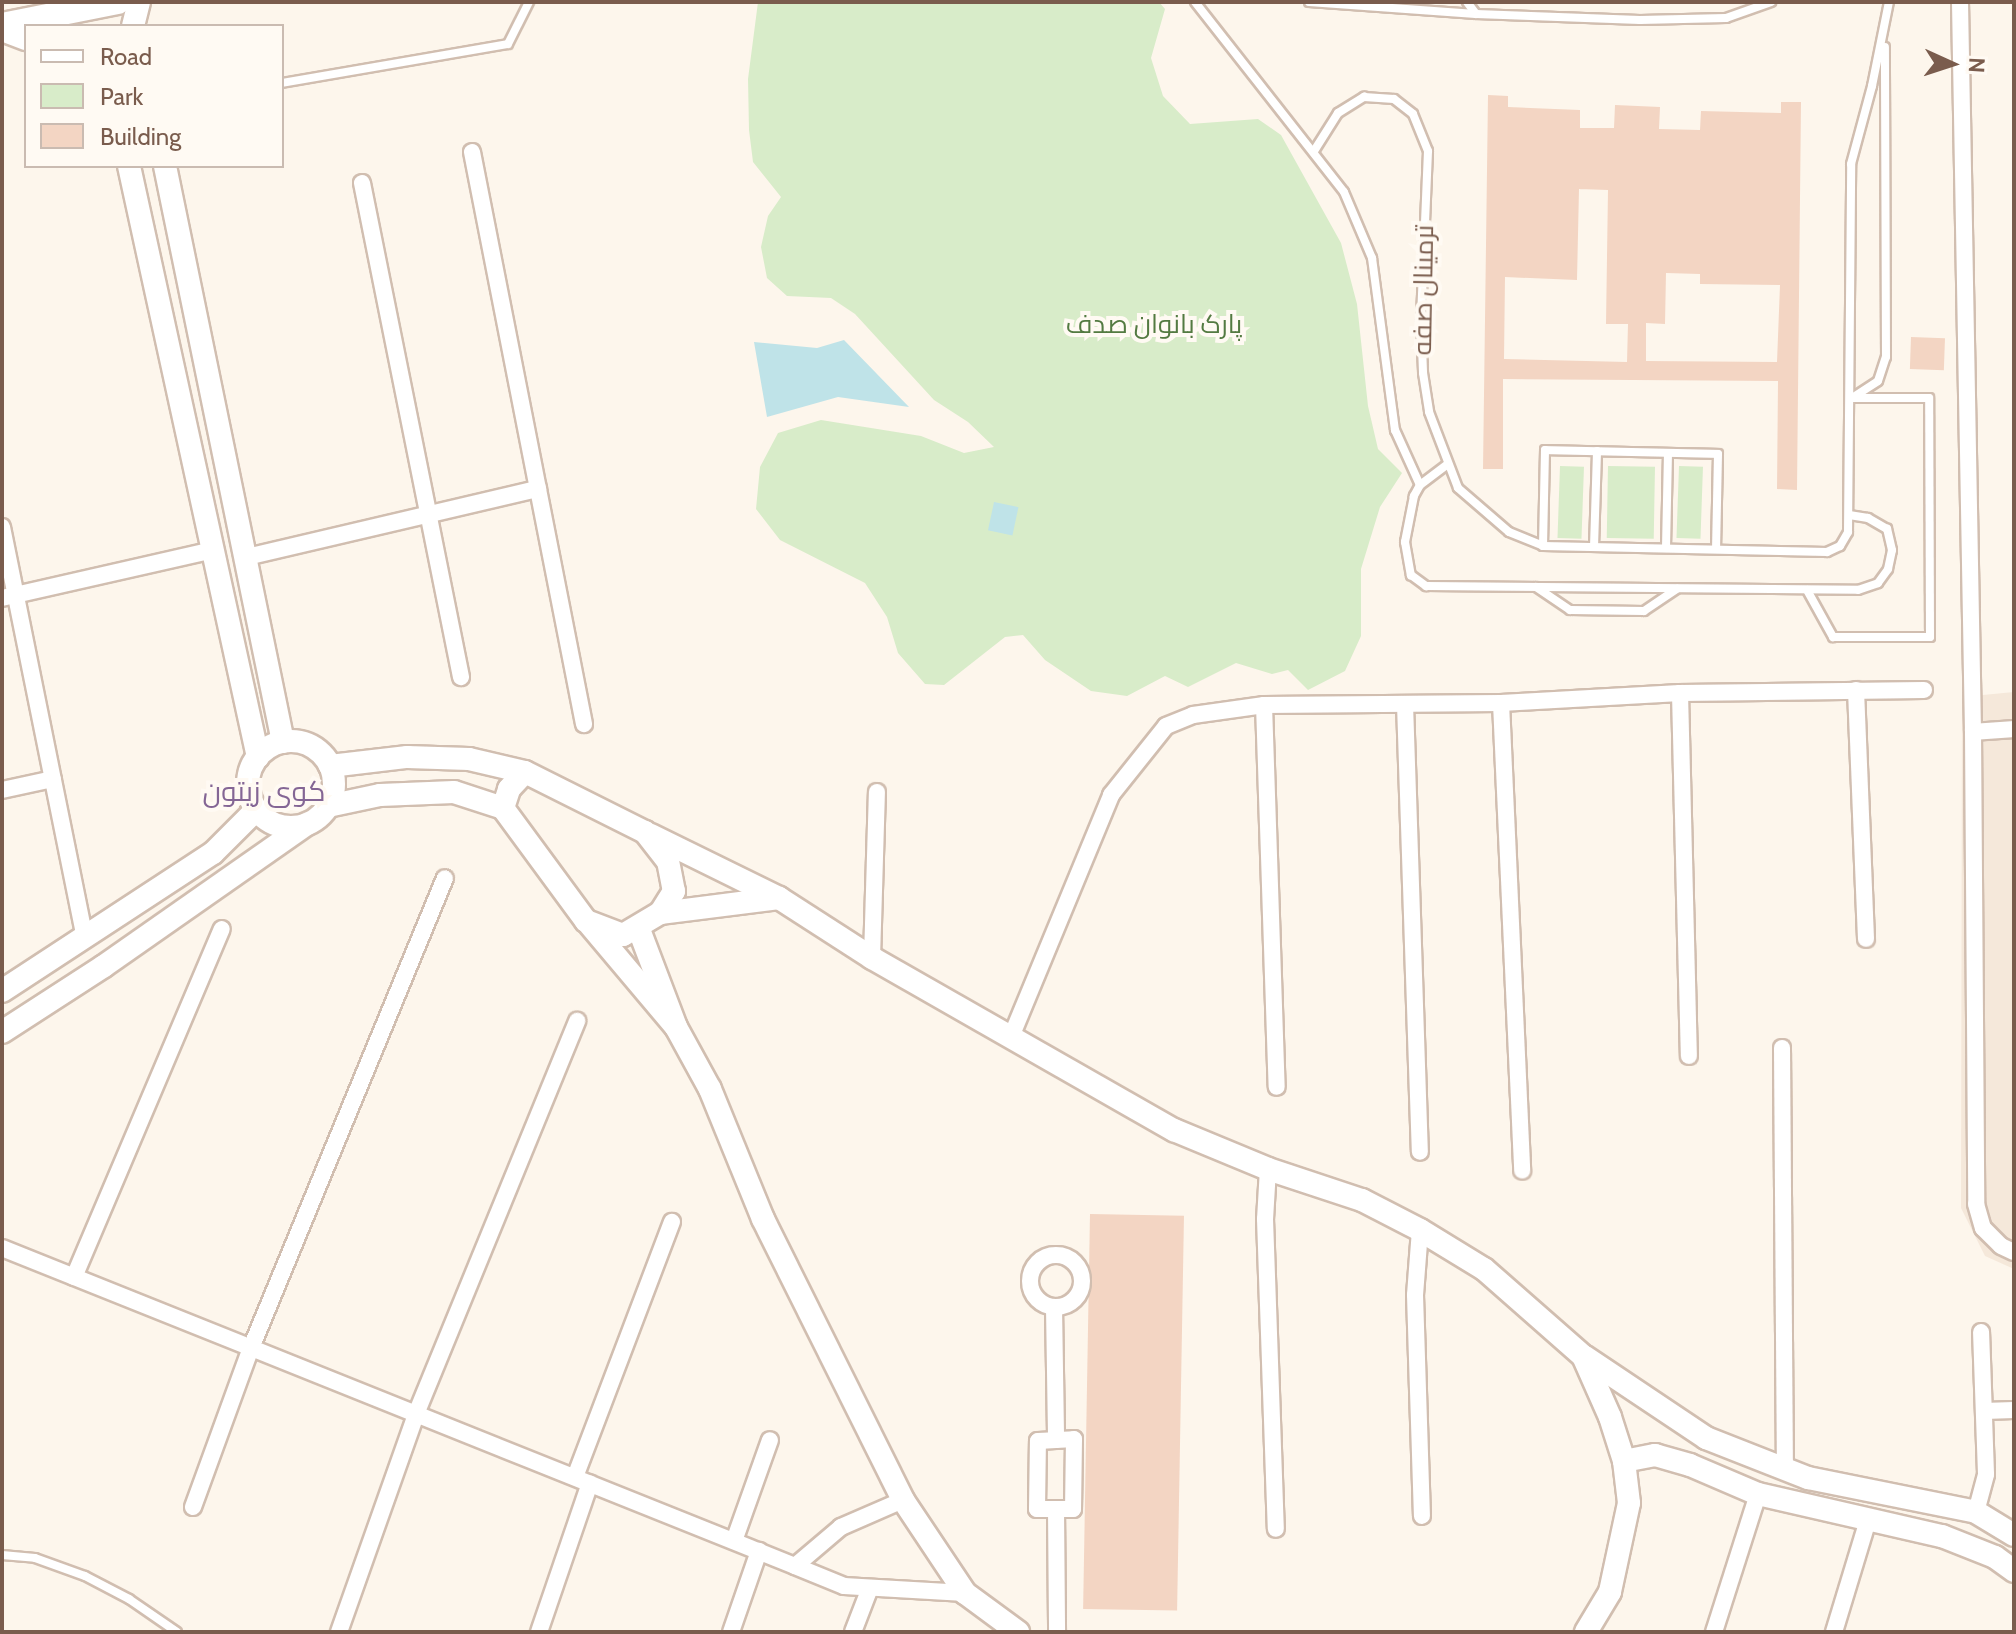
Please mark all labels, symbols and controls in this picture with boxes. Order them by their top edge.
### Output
legend [24,24,284,168]
north arrow [1912,24,1992,104]
text: Road [100,42,152,71]
text: N [1963,57,1990,74]
text: Park [100,82,143,111]
text: Building [100,122,181,151]
street label: ترمینال صفه [1407,224,1441,356]
park label: پارک بانوان صدف [1066,309,1242,341]
district label: کوی زیتون [203,774,325,808]

